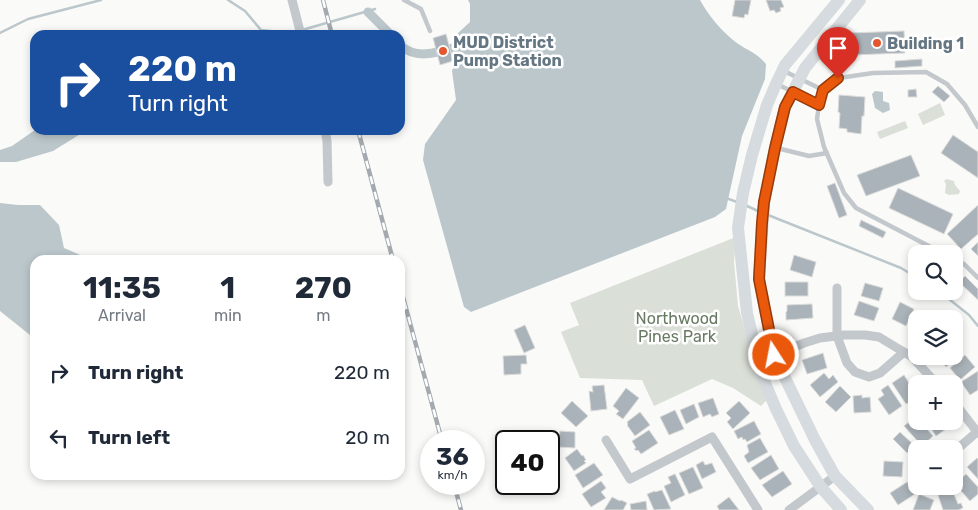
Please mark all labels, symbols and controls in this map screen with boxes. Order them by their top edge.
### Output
pin [817,27,859,78]
place label: MUD District Pump Station [453,33,562,70]
icon: arrive [824,34,852,62]
place label: Building 1 [887,34,964,53]
marker: Building 1 [871,37,883,49]
marker: MUD District Pump Station [437,45,449,57]
text: 220 m [128,48,237,90]
icon: right [45,50,110,115]
text: Turn right [128,90,228,117]
map controls [908,245,963,495]
button: search [908,245,963,300]
text: 11:35 [83,270,161,306]
text: 1 [220,270,235,306]
text: 270 [295,270,352,306]
text: Arrival [98,306,146,325]
text: min [214,306,242,325]
text: m [316,306,330,325]
park label: Northwood Pines Park [636,309,718,346]
button: layers [908,310,963,365]
position arrow [747,328,799,380]
icon: right [45,359,73,387]
text: Turn right [88,361,183,384]
text: 220 m [334,361,390,384]
button: + [908,375,963,430]
icon: left [45,424,73,452]
text: Turn left [88,426,170,449]
text: 20 m [345,426,390,449]
speed limit sign: 40 [495,430,560,495]
button: − [908,440,963,495]
text: 36 [436,442,469,471]
text: km/h [438,468,467,482]

